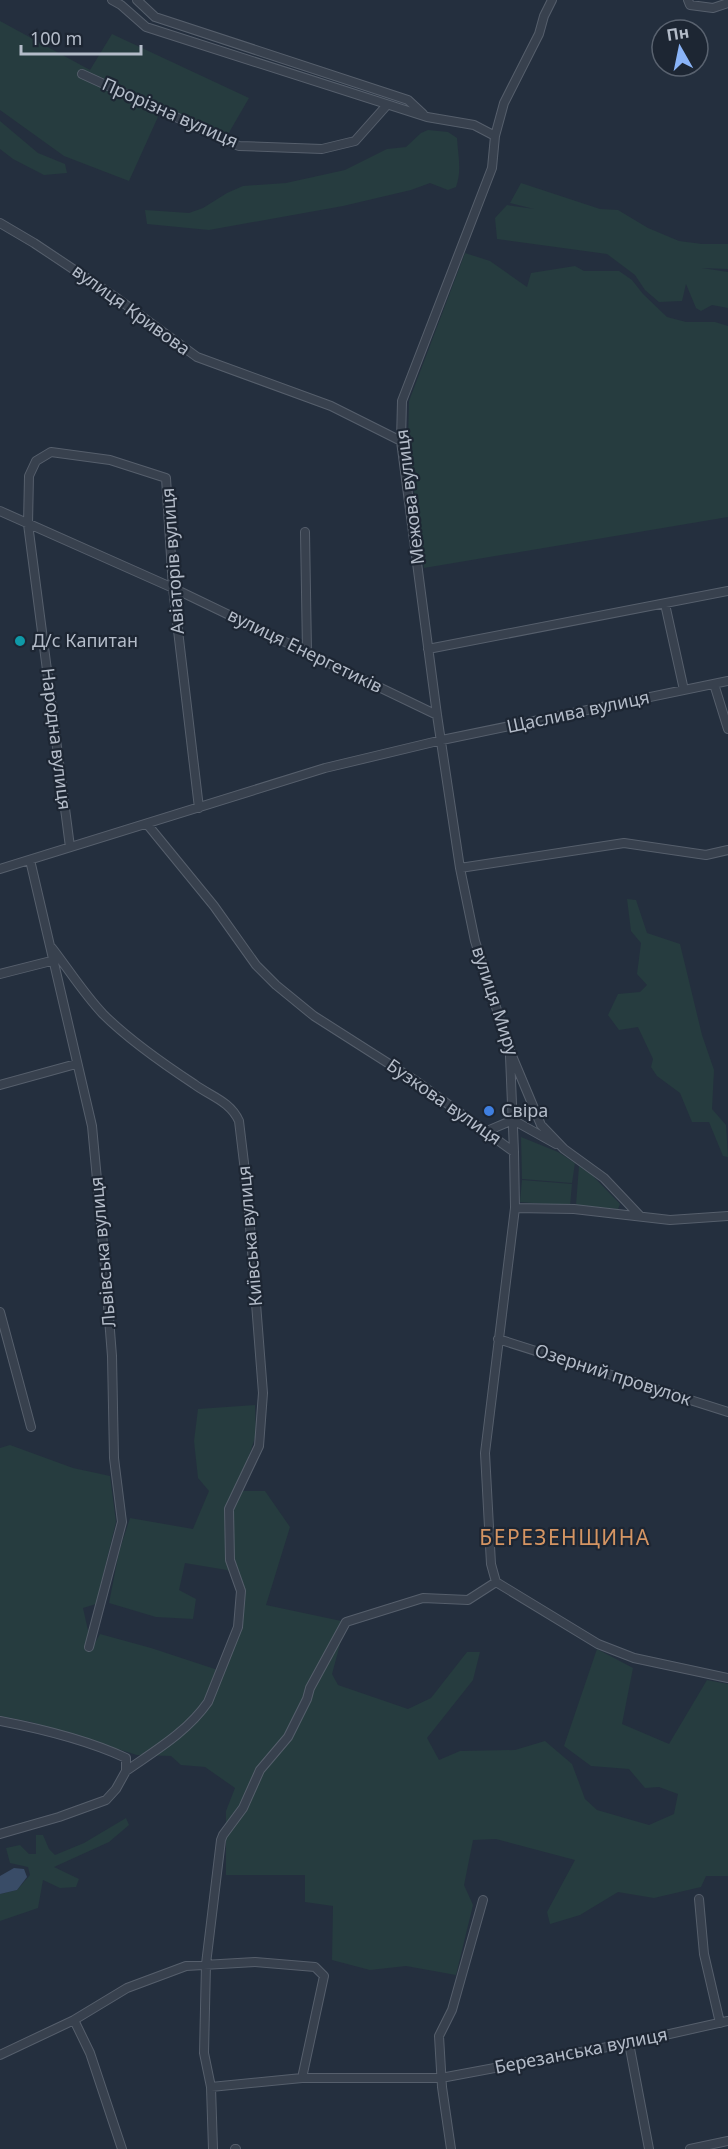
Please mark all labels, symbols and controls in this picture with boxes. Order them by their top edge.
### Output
scale bar [21,18,141,56]
north arrow [650,18,710,78]
text: Пн [665,21,691,46]
text: 100 m [30,26,82,50]
street label: Прорізна вулиця [99,71,242,153]
street label: вулиця Кривова [68,258,195,360]
street label: Межова вулиця [389,428,429,566]
street label: Авіаторів вулиця [155,487,189,635]
street label: вулиця Енергетиків [224,602,387,698]
place label: Д/с Капитан [32,628,138,652]
marker: Д/с Капитан [13,634,27,648]
street label: Народна вулиця [36,667,78,811]
street label: Щаслива вулиця [504,684,651,738]
street label: вулиця Миру [467,943,525,1059]
street label: Бузкова вулиця [382,1053,507,1150]
place label: Свіра [501,1098,548,1122]
marker: Свіра [482,1104,496,1118]
street label: Київська вулиця [231,1165,267,1307]
street label: Львівська вулиця [83,1176,121,1328]
street label: Озерний провулок [532,1337,695,1411]
district label: БЕРЕЗЕНЩИНА [479,1523,651,1551]
street label: Березанська вулиця [492,2021,669,2079]

